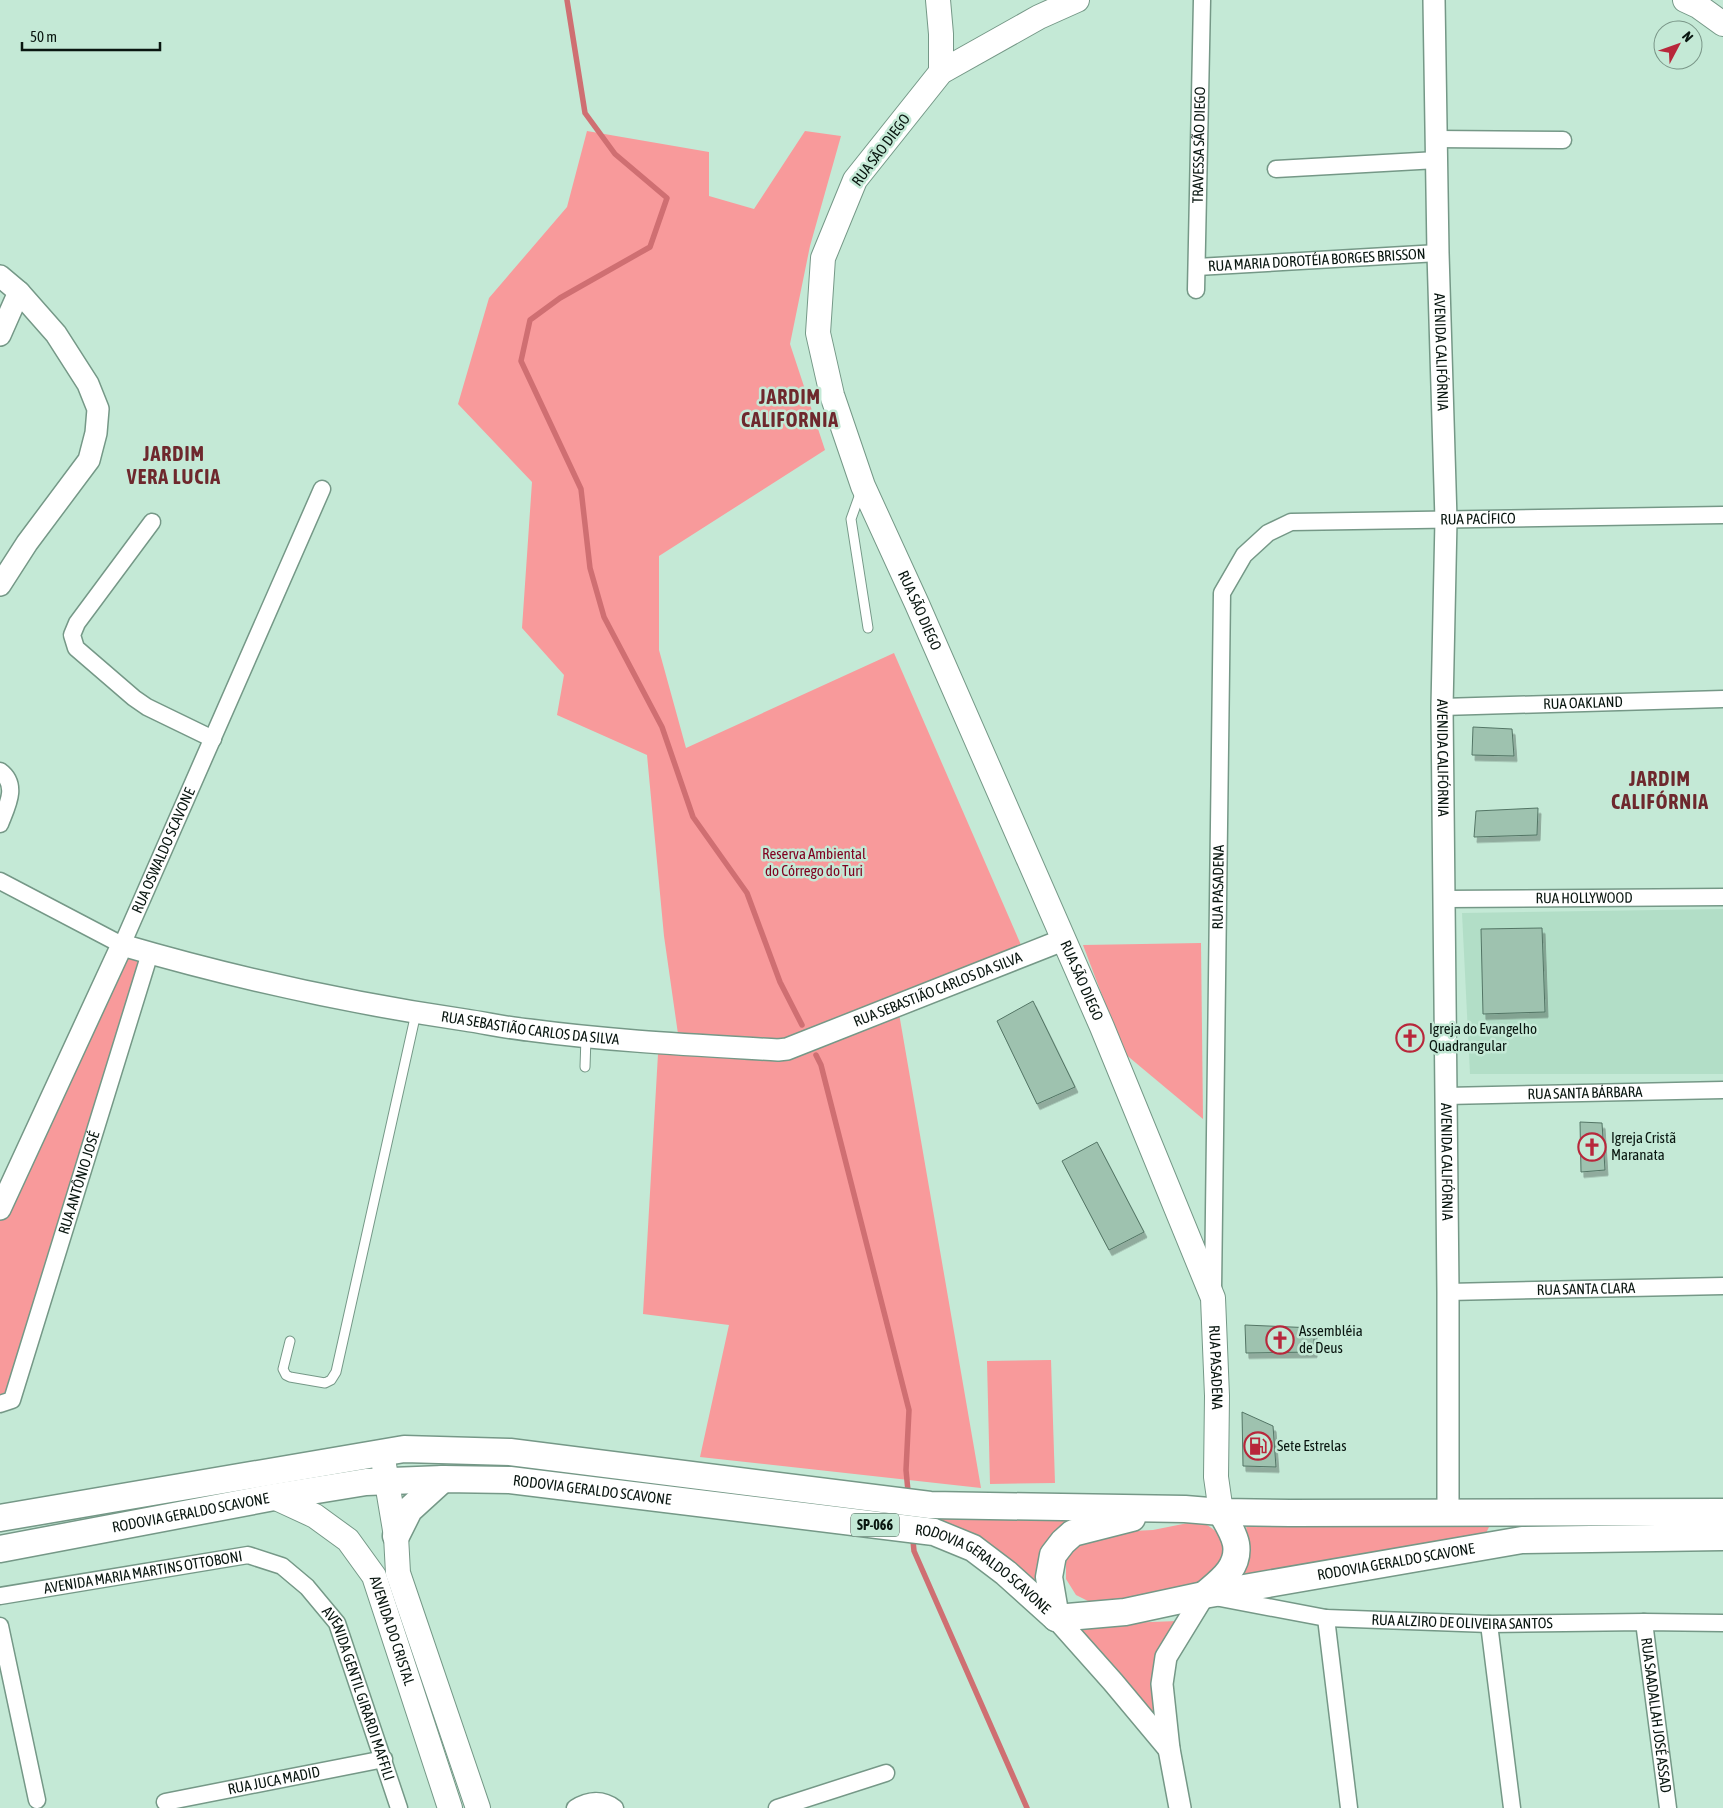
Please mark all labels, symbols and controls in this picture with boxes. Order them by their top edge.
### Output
scale bar [22,20,160,52]
north arrow [1653,20,1703,70]
text: 50 m [30,28,57,45]
text: N [1679,28,1697,45]
street label: TRAVESSA SÃO DIEGO [1189,86,1208,204]
street label: RUA SÃO DIEGO [848,110,913,189]
street label: RUA MARIA DOROTÉIA BORGES BRISSON [1208,245,1426,274]
street label: AVENIDA CALIFÓRNIA [1431,293,1452,412]
district label: JARDIM CALIFORNIA [741,385,839,431]
district label: JARDIM VERA LUCIA [126,442,221,488]
street label: RUA PACÍFICO [1440,509,1516,528]
street label: RUA SÃO DIEGO [895,568,945,653]
street label: RUA OAKLAND [1543,693,1623,712]
street label: AVENIDA CALIFÓRNIA [1434,699,1452,817]
district label: JARDIM CALIFÓRNIA [1611,767,1709,813]
street label: RUA OSWALDO SCAVONE [128,784,198,916]
street label: RUA PASADENA [1209,844,1227,929]
park label: Reserva Ambiental do Córrego do Turi [762,845,866,879]
street label: RUA HOLLYWOOD [1535,889,1633,906]
street label: RUA SÃO DIEGO [1057,938,1107,1023]
street label: RUA SEBASTIÃO CARLOS DA SILVA [851,948,1025,1030]
street label: RUA SEBASTIÃO CARLOS DA SILVA [440,1008,621,1048]
place label: Igreja do Evangelho Quadrangular [1429,1020,1537,1054]
church icon: Igreja do Evangelho Quadrangular [1395,1023,1425,1053]
street label: RUA SANTA BÁRBARA [1527,1083,1643,1102]
street label: AVENIDA CALIFÓRNIA [1438,1103,1456,1221]
street label: RUA ANTÔNIO JOSÉ [55,1128,103,1236]
place label: Igreja Cristã Maranata [1611,1129,1676,1163]
church icon: Igreja Cristã Maranata [1577,1132,1607,1162]
street label: RUA SANTA CLARA [1537,1279,1636,1298]
place label: Assembléia de Deus [1299,1322,1363,1356]
street label: RUA PASADENA [1206,1325,1226,1410]
church icon: Assembléia de Deus [1265,1325,1295,1355]
fuel station icon: Sete Estrelas [1243,1431,1273,1461]
place label: Sete Estrelas [1277,1437,1347,1454]
street label: RODOVIA GERALDO SCAVONE [512,1471,673,1508]
street label: RODOVIA GERALDO SCAVONE [111,1489,271,1536]
road number: SP-066 [851,1514,899,1536]
street label: RODOVIA GERALDO SCAVONE [914,1521,1055,1617]
street label: RODOVIA GERALDO SCAVONE [1316,1539,1476,1583]
street label: AVENIDA MARIA MARTINS OTTOBONI [43,1547,243,1597]
street label: AVENIDA DO CRISTAL [367,1574,418,1688]
street label: AVENIDA GENTIL GIRARDI MAFFILI [319,1603,398,1782]
street label: RUA ALZIRO DE OLIVEIRA SANTOS [1371,1611,1553,1632]
street label: RUA SAADALLAH JOSÉ ASSAD [1638,1636,1675,1794]
street label: RUA JUCA MADID [226,1763,321,1797]

